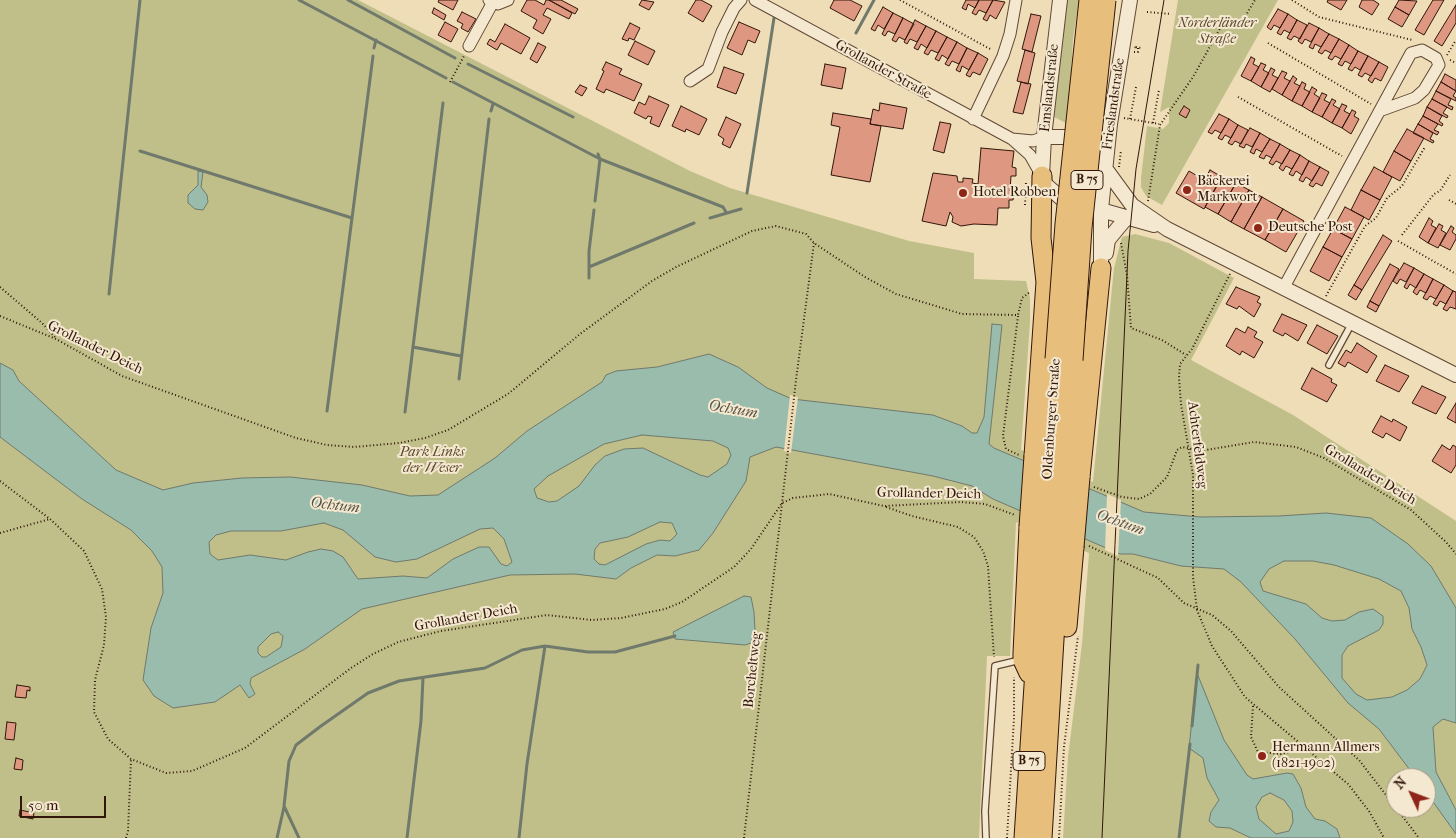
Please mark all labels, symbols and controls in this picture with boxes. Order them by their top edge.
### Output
park label: Norderländer Straße [1178,16,1256,48]
street label: Grollander Straße [832,37,934,103]
street label: Emslandstraße [1037,43,1063,133]
street label: Frieslandstraße [1099,57,1129,151]
road number: B 75 [1071,170,1103,190]
place label: Bäckerei Markwort [1197,174,1257,206]
marker: Bäckerei Markwort [1181,184,1193,196]
place label: Hotel Robben [973,185,1056,201]
marker: Hotel Robben [957,187,969,199]
place label: Deutsche Post [1268,220,1353,236]
marker: Deutsche Post [1252,222,1264,234]
street label: Grollander Deich [44,318,146,378]
street label: Oldenburger Straße [1039,358,1065,480]
water label: Ochtum [707,397,759,423]
street label: Achterfeldweg [1183,400,1211,490]
street label: Grollander Deich [1321,441,1419,509]
park label: Park Links der Weser [399,445,465,478]
street label: Grollander Deich [877,485,981,503]
water label: Ochtum [309,494,361,518]
water label: Ochtum [1094,506,1146,540]
street label: Grollander Deich [413,601,519,635]
street label: Borcheltweg [741,631,765,709]
place label: Hermann Allmers (1821-1902) [1272,740,1380,772]
marker: Hermann Allmers (1821-1902) [1256,750,1268,762]
road number: B 75 [1013,751,1045,770]
north arrow [1386,768,1436,818]
text: N [1391,773,1410,793]
scale bar [22,786,109,818]
text: 50 m [28,796,58,814]

